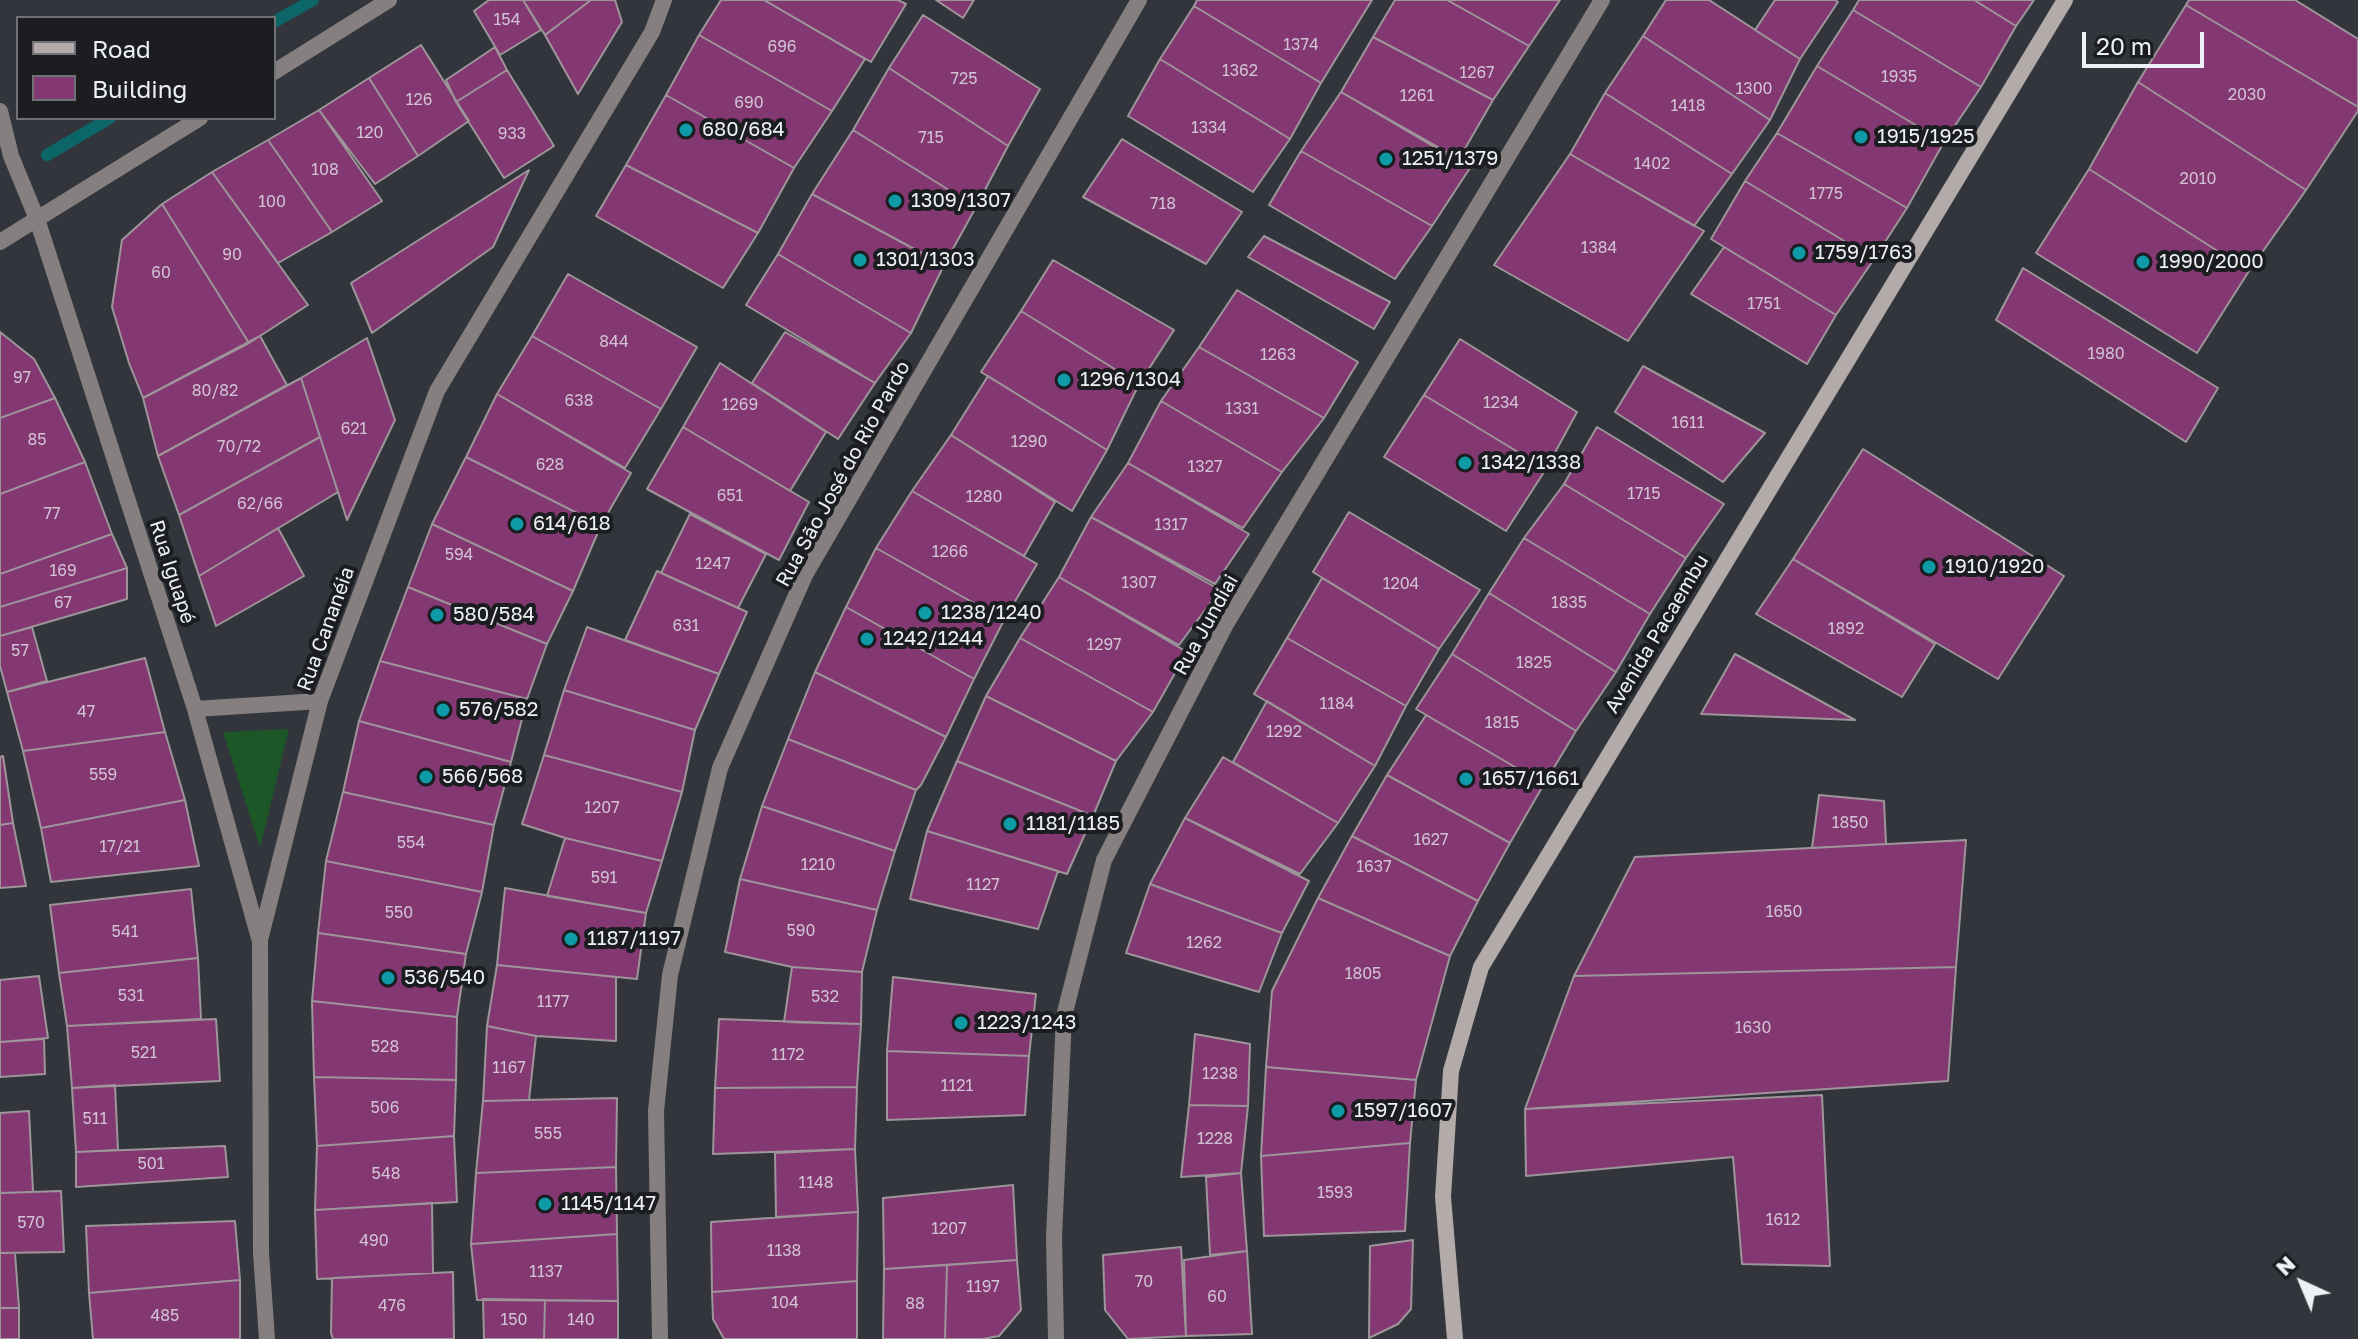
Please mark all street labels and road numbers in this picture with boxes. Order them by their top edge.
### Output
street label: Rua São José do Rio Pardo [771,357,915,591]
street label: Rua Iguapé [144,517,200,627]
street label: Avenida Pacaembu [1600,550,1714,718]
street label: Rua Cananéia [292,564,360,694]
street label: Rua Jundiai [1168,570,1244,680]

